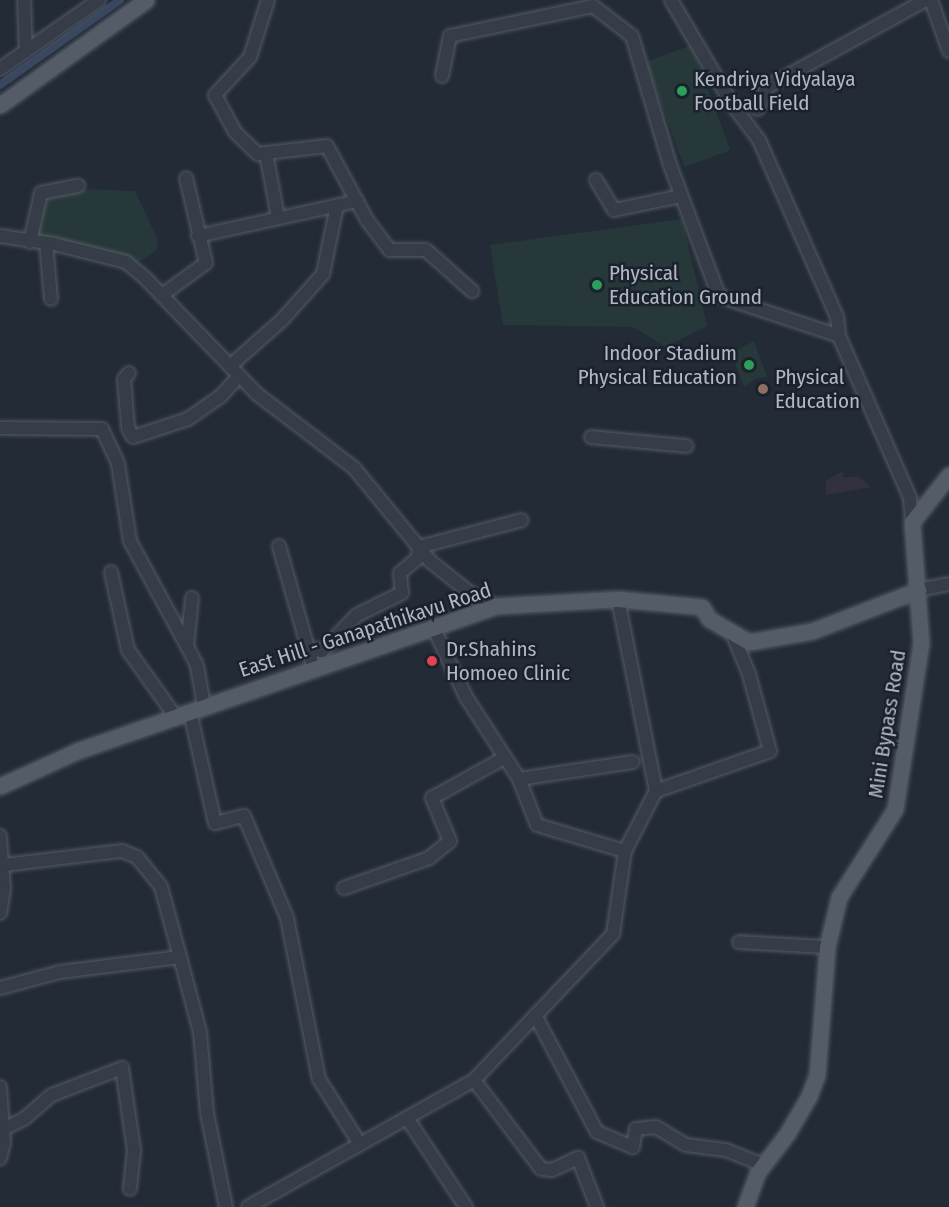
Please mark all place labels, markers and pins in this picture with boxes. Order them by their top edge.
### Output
place label: Kendriya Vidyalaya Football Field [694,66,856,116]
marker: Kendriya Vidyalaya Football Field [675,84,689,98]
place label: Physical Education Ground [609,260,762,310]
marker: Physical Education Ground [590,278,604,292]
place label: Indoor Stadium Physical Education [578,340,737,390]
marker: Indoor Stadium Physical Education [742,358,756,372]
place label: Physical Education [775,364,860,414]
marker: Physical Education [756,382,770,396]
place label: Dr.Shahins Homoeo Clinic [446,636,570,686]
marker: Dr.Shahins Homoeo Clinic [423,652,441,670]

